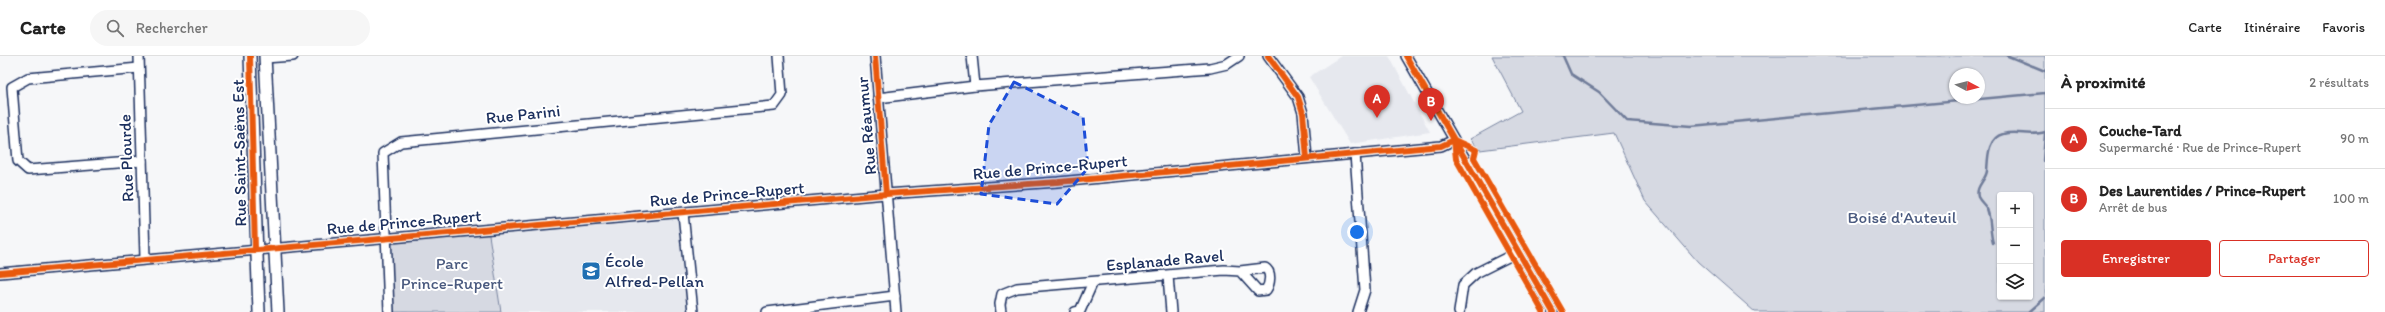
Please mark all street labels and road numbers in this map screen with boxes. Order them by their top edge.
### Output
street label: Rue Réaumur [852,76,880,176]
street label: Rue Saint-Saëns Est [228,79,250,227]
street label: Rue Parini [485,100,561,128]
street label: Rue Plourde [114,114,138,202]
street label: Rue de Prince-Rupert [972,150,1128,184]
street label: Rue de Prince-Rupert [649,177,805,211]
street label: Rue de Prince-Rupert [326,205,482,239]
street label: Esplanade Ravel [1105,245,1225,275]

